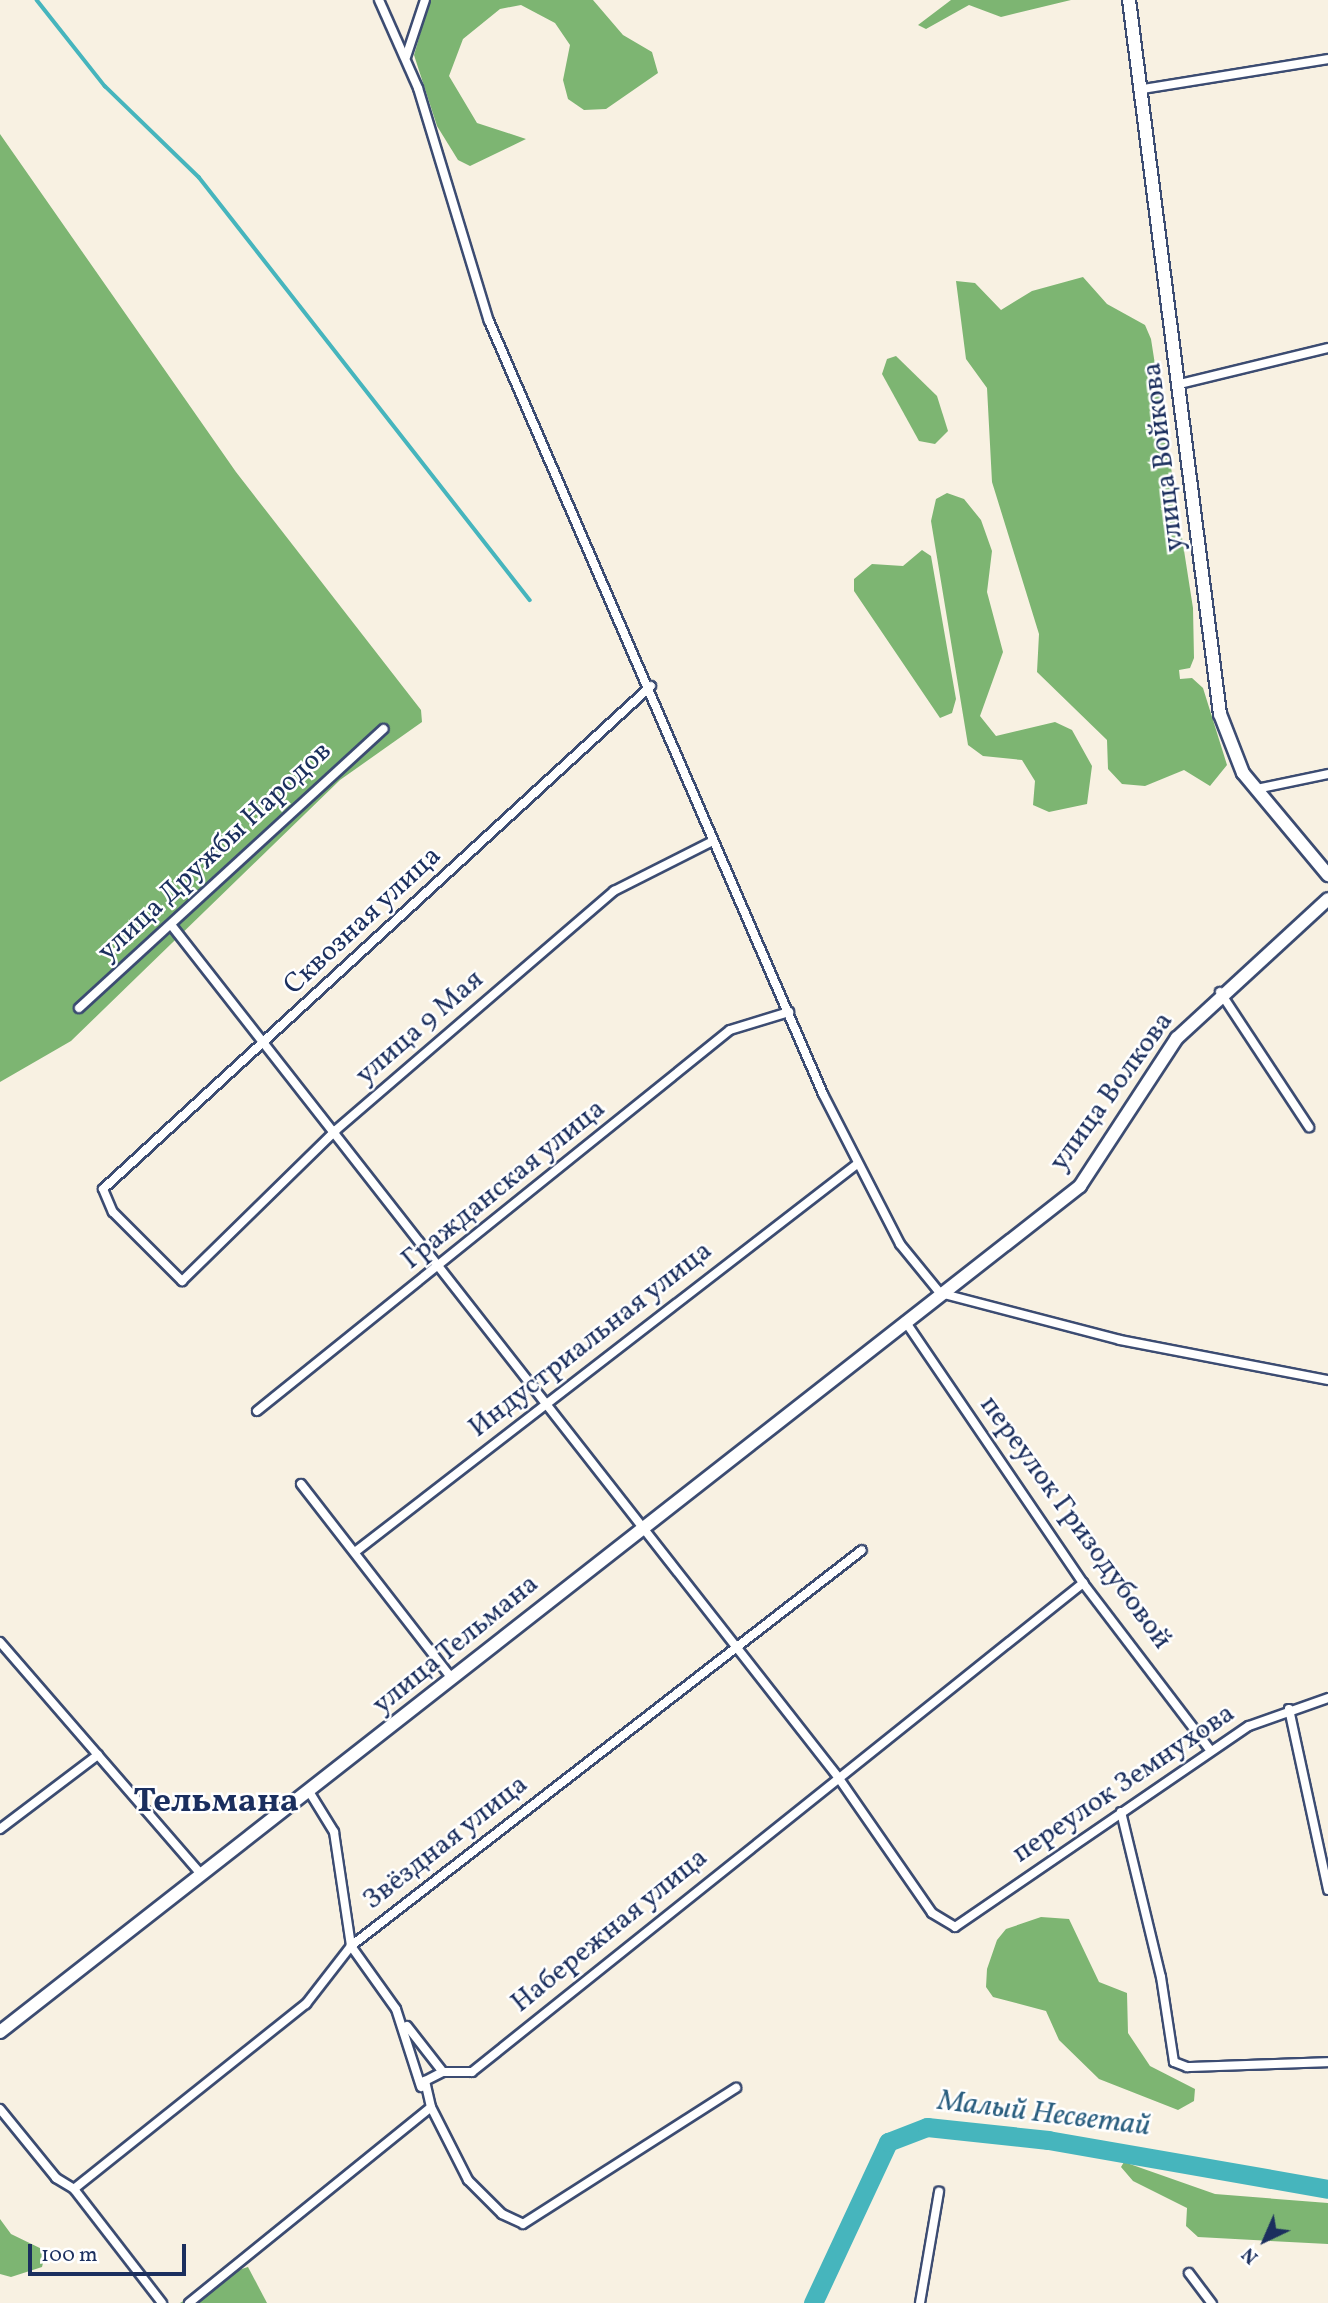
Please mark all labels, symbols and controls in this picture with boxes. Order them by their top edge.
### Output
street label: улица Войкова [1136,360,1192,554]
street label: улица Дружбы Народов [91,735,339,969]
street label: Сквозная улица [277,839,449,1003]
street label: улица 9 Мая [349,963,491,1093]
street label: улица Волкова [1043,1006,1181,1178]
street label: Гражданская улица [395,1092,613,1278]
street label: Индустриальная улица [462,1234,720,1446]
street label: переулок Гризодубовой [972,1390,1178,1656]
street label: улица Тельмана [366,1568,546,1722]
street label: переулок Земнухова [1006,1697,1242,1871]
street label: Звёздная улица [357,1768,535,1918]
district label: Тельмана [133,1781,299,1823]
street label: Набережная улица [505,1841,715,2021]
water label: Малый Несветай [936,2083,1152,2145]
north arrow [1230,2205,1300,2275]
scale bar [32,2230,189,2274]
text: 100 m [41,2241,98,2270]
text: N [1236,2241,1264,2269]

